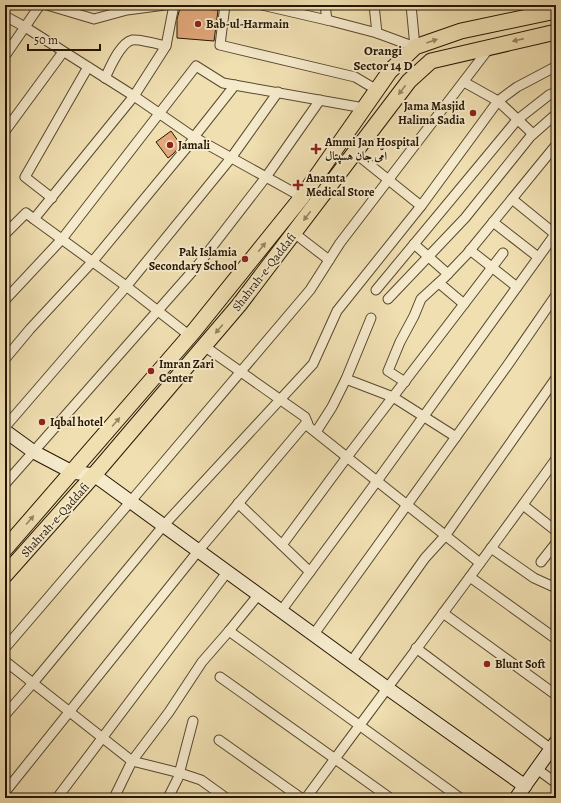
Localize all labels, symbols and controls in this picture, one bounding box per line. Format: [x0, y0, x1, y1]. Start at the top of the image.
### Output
place label: Bab-ul-Harmain [206, 16, 289, 32]
marker: Bab-ul-Harmain [193, 19, 203, 29]
scale bar [28, 26, 100, 52]
text: 50 m [34, 32, 58, 48]
one-way arrow [427, 38, 439, 44]
one-way arrow [512, 38, 524, 44]
district label: Orangi Sector 14 D [353, 42, 413, 74]
one-way arrow [398, 84, 407, 95]
place label: Jama Masjid Halima Sadia [398, 98, 466, 128]
marker: Jama Masjid Halima Sadia [468, 108, 478, 118]
place label: Ammi Jan Hospital امّی جان ہسپتال [324, 134, 420, 165]
place label: Jamali [178, 137, 211, 153]
marker: Jamali [165, 140, 175, 150]
marker: Ammi Jan Hospital امّی جان ہسپتال [310, 143, 322, 155]
place label: Anamta Medical Store [305, 170, 375, 200]
marker: Anamta Medical Store [293, 180, 303, 190]
one-way arrow [303, 210, 311, 221]
street label: Shahrah-e-Qaddafi [228, 230, 300, 314]
one-way arrow [257, 241, 266, 252]
place label: Pak Islamia Secondary School [149, 244, 238, 274]
marker: Pak Islamia Secondary School [240, 254, 250, 264]
one-way arrow [214, 324, 223, 334]
place label: Imran Zari Center [159, 356, 214, 386]
marker: Imran Zari Center [146, 366, 156, 376]
place label: Iqbal hotel [50, 414, 104, 430]
one-way arrow [111, 416, 120, 427]
marker: Iqbal hotel [37, 417, 47, 427]
street label: Shahrah-e-Qaddafi [17, 479, 93, 561]
one-way arrow [26, 514, 35, 525]
place label: Blunt Soft [495, 656, 546, 672]
marker: Blunt Soft [482, 659, 492, 669]

